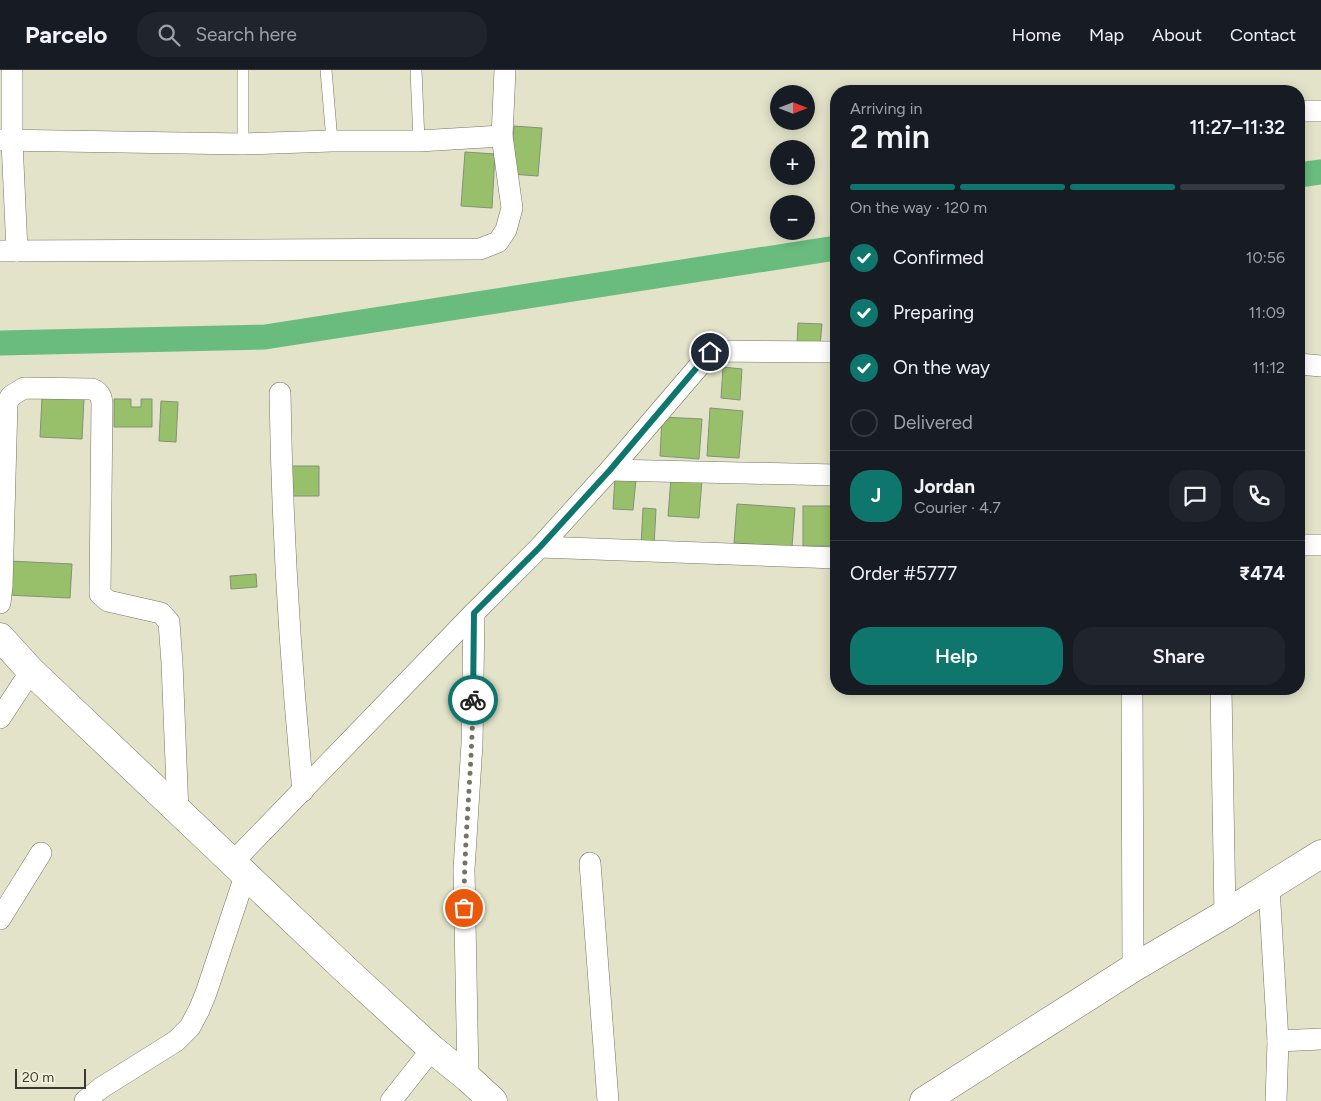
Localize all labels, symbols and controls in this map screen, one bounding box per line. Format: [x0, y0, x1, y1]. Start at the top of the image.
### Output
search box [137, 12, 487, 57]
text: Parcelo [25, 20, 107, 49]
icon: search [155, 21, 183, 49]
text: Search here [195, 23, 297, 46]
text: Home [1012, 24, 1061, 46]
text: Map [1089, 24, 1124, 46]
text: About [1152, 24, 1202, 46]
text: Contact [1230, 24, 1296, 46]
north arrow [770, 85, 815, 130]
map controls [770, 85, 815, 240]
text: Arriving in [850, 99, 922, 118]
text: 11:27–11:32 [1189, 116, 1285, 139]
text: 2 min [850, 118, 930, 156]
button: + [770, 140, 815, 185]
button: − [770, 195, 815, 240]
text: On the way · 120 m [850, 198, 987, 217]
icon: check [850, 244, 878, 272]
text: Confirmed [893, 246, 984, 269]
text: 10:56 [1246, 248, 1285, 267]
icon: check [850, 299, 878, 327]
text: Preparing [893, 301, 974, 324]
text: 11:09 [1248, 303, 1285, 322]
pin [689, 331, 731, 373]
icon: home [696, 338, 724, 366]
icon: check [850, 354, 878, 382]
text: On the way [893, 356, 990, 379]
text: 11:12 [1252, 358, 1285, 377]
text: Delivered [893, 411, 973, 434]
button: chat [1169, 470, 1221, 522]
button: phone [1233, 470, 1285, 522]
text: Jordan [914, 475, 975, 498]
text: J [871, 484, 881, 507]
text: Courier · 4.7 [914, 498, 1001, 517]
text: Order #5777 [850, 562, 957, 585]
text: ₹474 [1239, 562, 1285, 585]
button: Help [850, 627, 1063, 685]
button: Share [1073, 627, 1285, 685]
courier [448, 675, 498, 725]
icon: bike [459, 686, 487, 714]
pin [443, 887, 485, 929]
icon: bag [450, 894, 478, 922]
scale bar [15, 1066, 86, 1089]
text: 20 m [22, 1069, 54, 1086]

